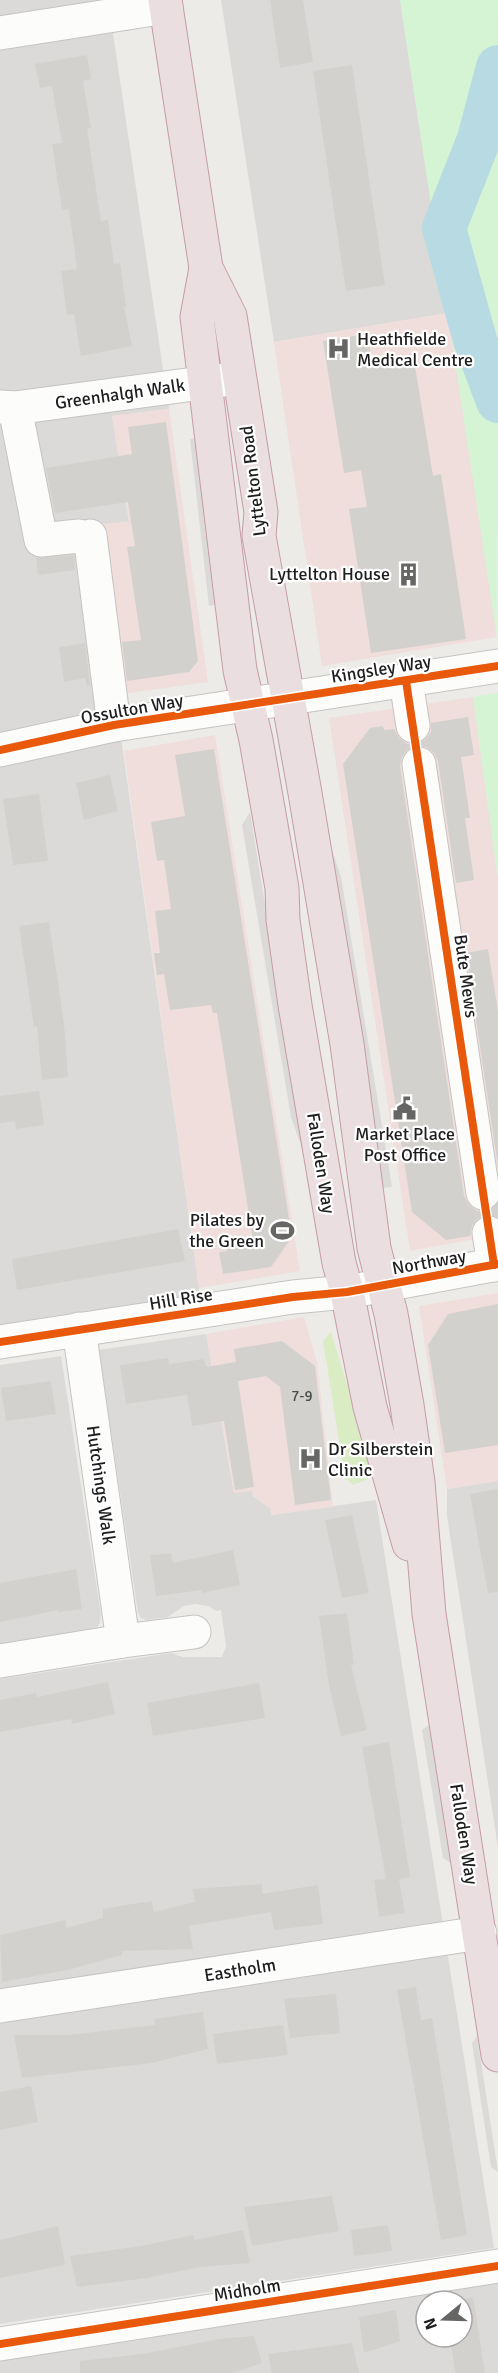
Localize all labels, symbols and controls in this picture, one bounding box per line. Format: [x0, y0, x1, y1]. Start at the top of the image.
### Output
place label: Heathfielde Medical Centre [357, 328, 473, 371]
hospital icon: Heathfielde Medical Centre [326, 336, 352, 362]
street label: Greenhalgh Walk [54, 374, 186, 414]
street label: Lyttelton Road [235, 424, 271, 538]
building icon: Lyttelton House [395, 561, 421, 587]
place label: Lyttelton House [269, 563, 390, 585]
street label: Kingsley Way [329, 650, 433, 688]
street label: Ossulton Way [79, 689, 186, 729]
street label: Bute Mews [449, 933, 483, 1019]
public building icon: Market Place Post Office [392, 1095, 418, 1121]
street label: Falloden Way [302, 1111, 340, 1216]
place label: Market Place Post Office [355, 1123, 455, 1166]
place label: Pilates by the Green [189, 1209, 265, 1252]
sports icon: Pilates by the Green [269, 1217, 295, 1243]
street label: Northway [390, 1245, 468, 1279]
street label: Hill Rise [148, 1283, 214, 1315]
house number: 7-9 [291, 1387, 313, 1405]
street label: Hutchings Walk [82, 1424, 120, 1546]
place label: Dr Silberstein Clinic [328, 1438, 433, 1481]
hospital icon: Dr Silberstein Clinic [297, 1446, 323, 1472]
street label: Falloden Way [445, 1782, 483, 1887]
street label: Eastholm [203, 1953, 277, 1987]
street label: Midholm [212, 2274, 282, 2306]
north arrow [414, 2289, 474, 2349]
text: N [419, 2315, 442, 2332]

